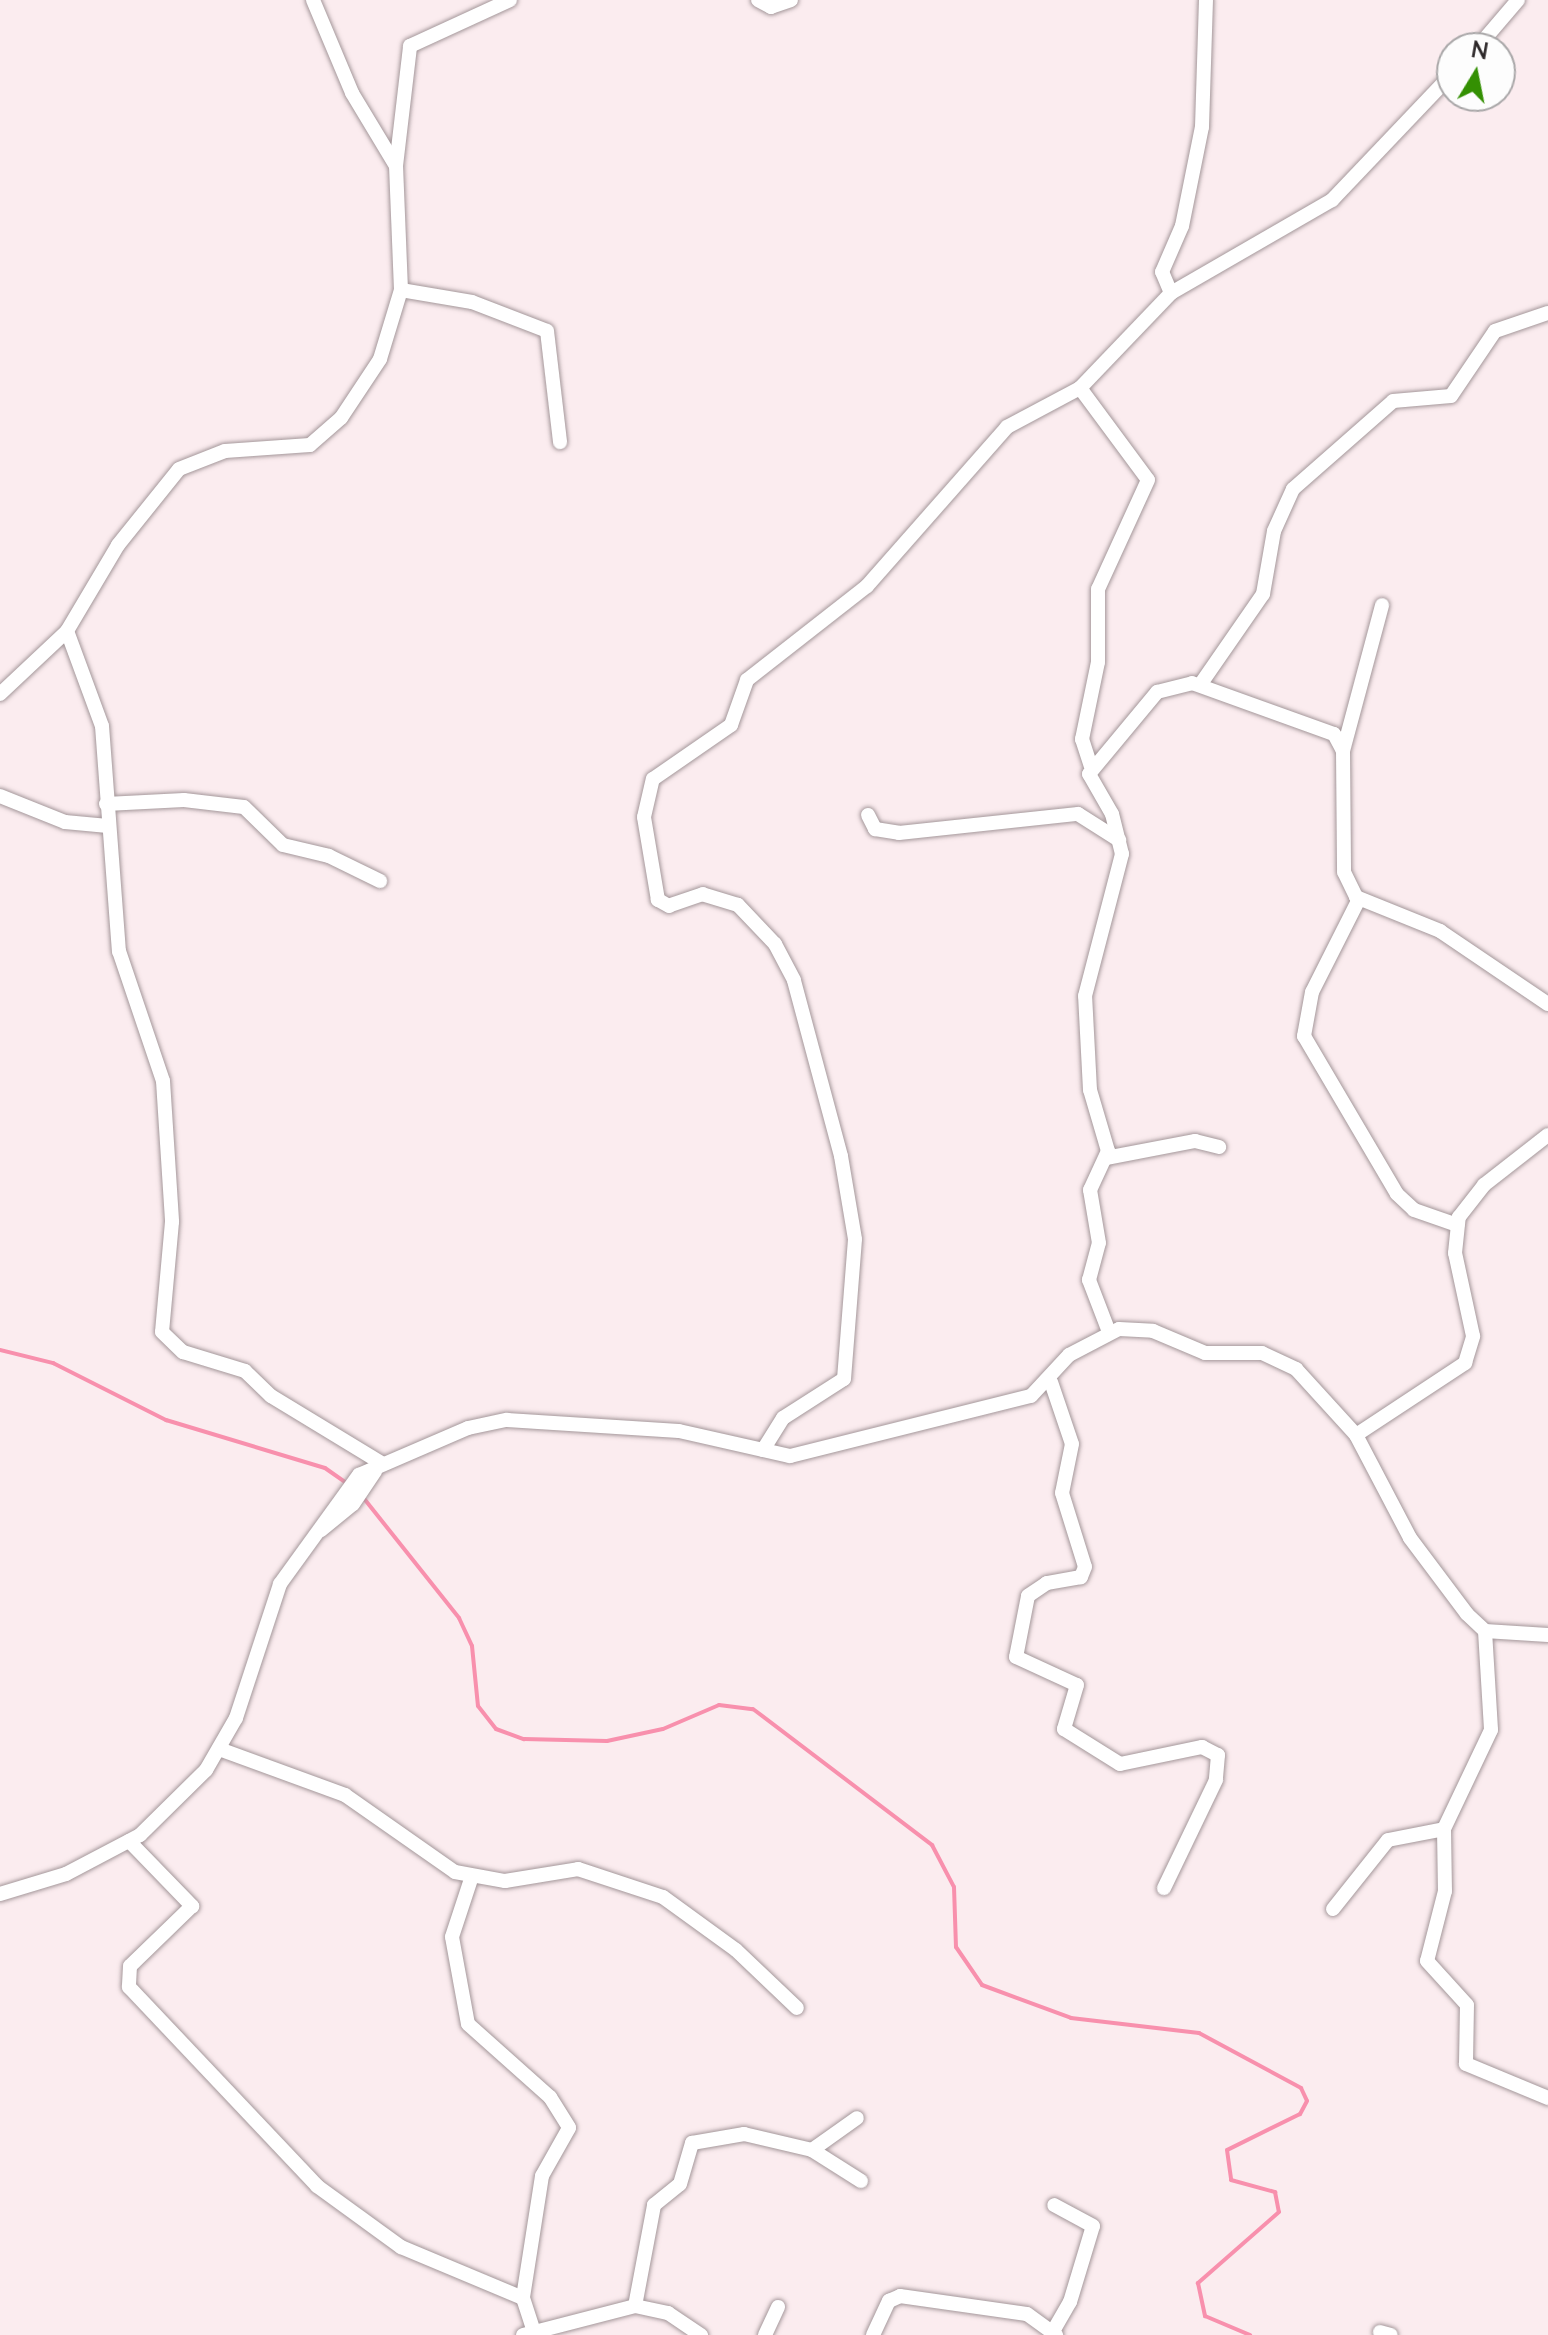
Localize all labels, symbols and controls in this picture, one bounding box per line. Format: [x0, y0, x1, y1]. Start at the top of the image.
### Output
north arrow [1436, 32, 1516, 112]
text: N [1469, 35, 1491, 65]

